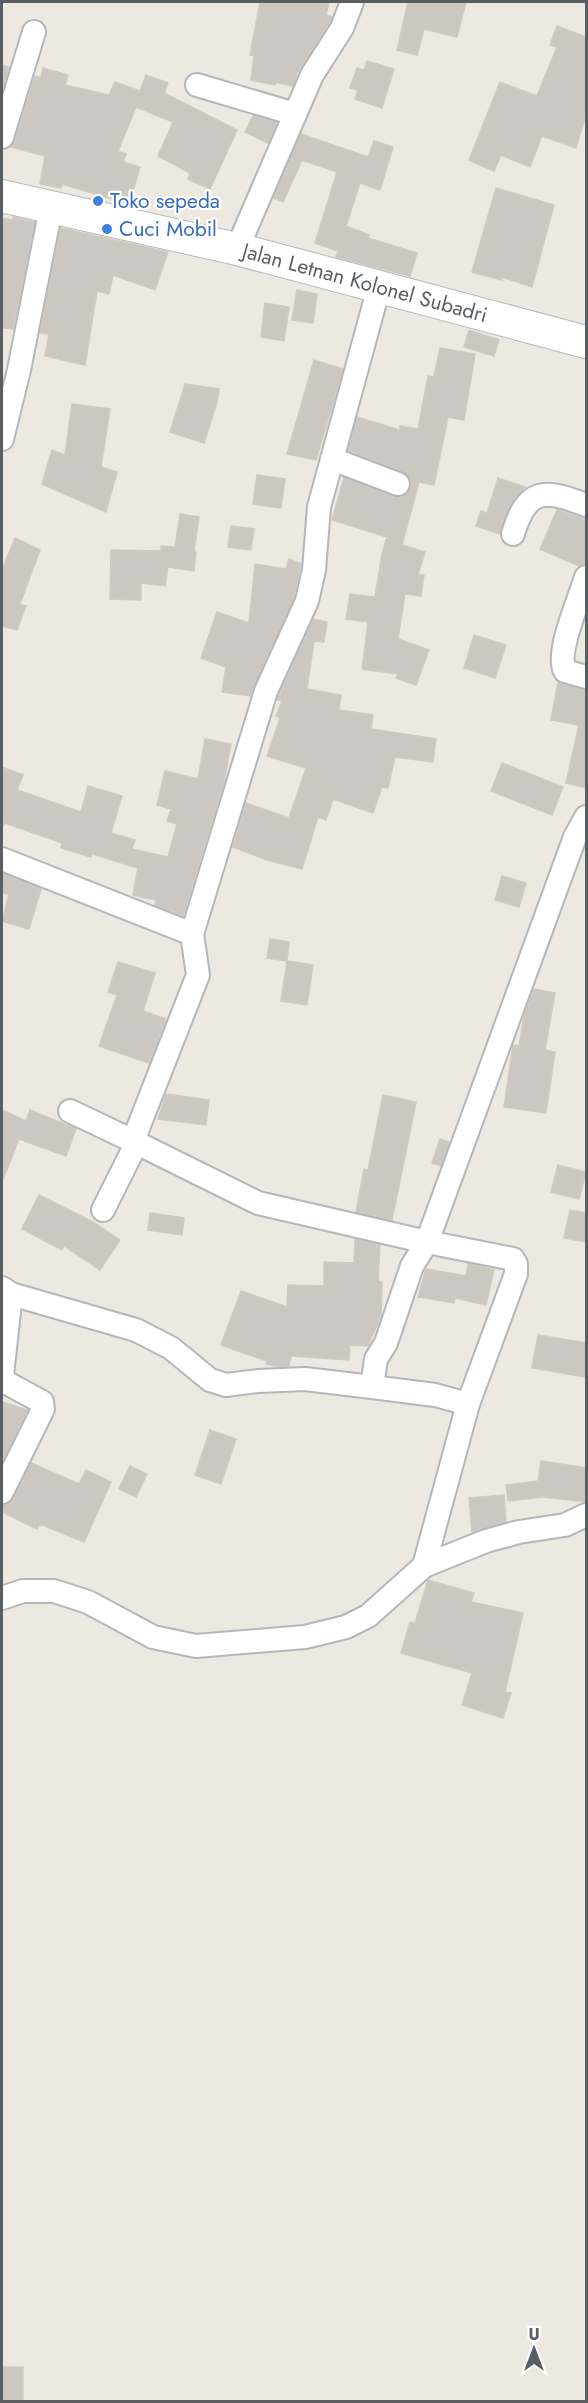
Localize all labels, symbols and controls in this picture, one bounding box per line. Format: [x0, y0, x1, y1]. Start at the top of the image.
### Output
place label: Toko sepeda [110, 186, 220, 216]
marker: Toko sepeda [91, 194, 105, 208]
place label: Cuci Mobil [119, 214, 217, 244]
marker: Cuci Mobil [100, 222, 114, 236]
street label: Jalan Letnan Kolonel Subadri [236, 235, 491, 330]
north arrow [504, 2319, 564, 2379]
text: U [528, 2323, 540, 2346]

